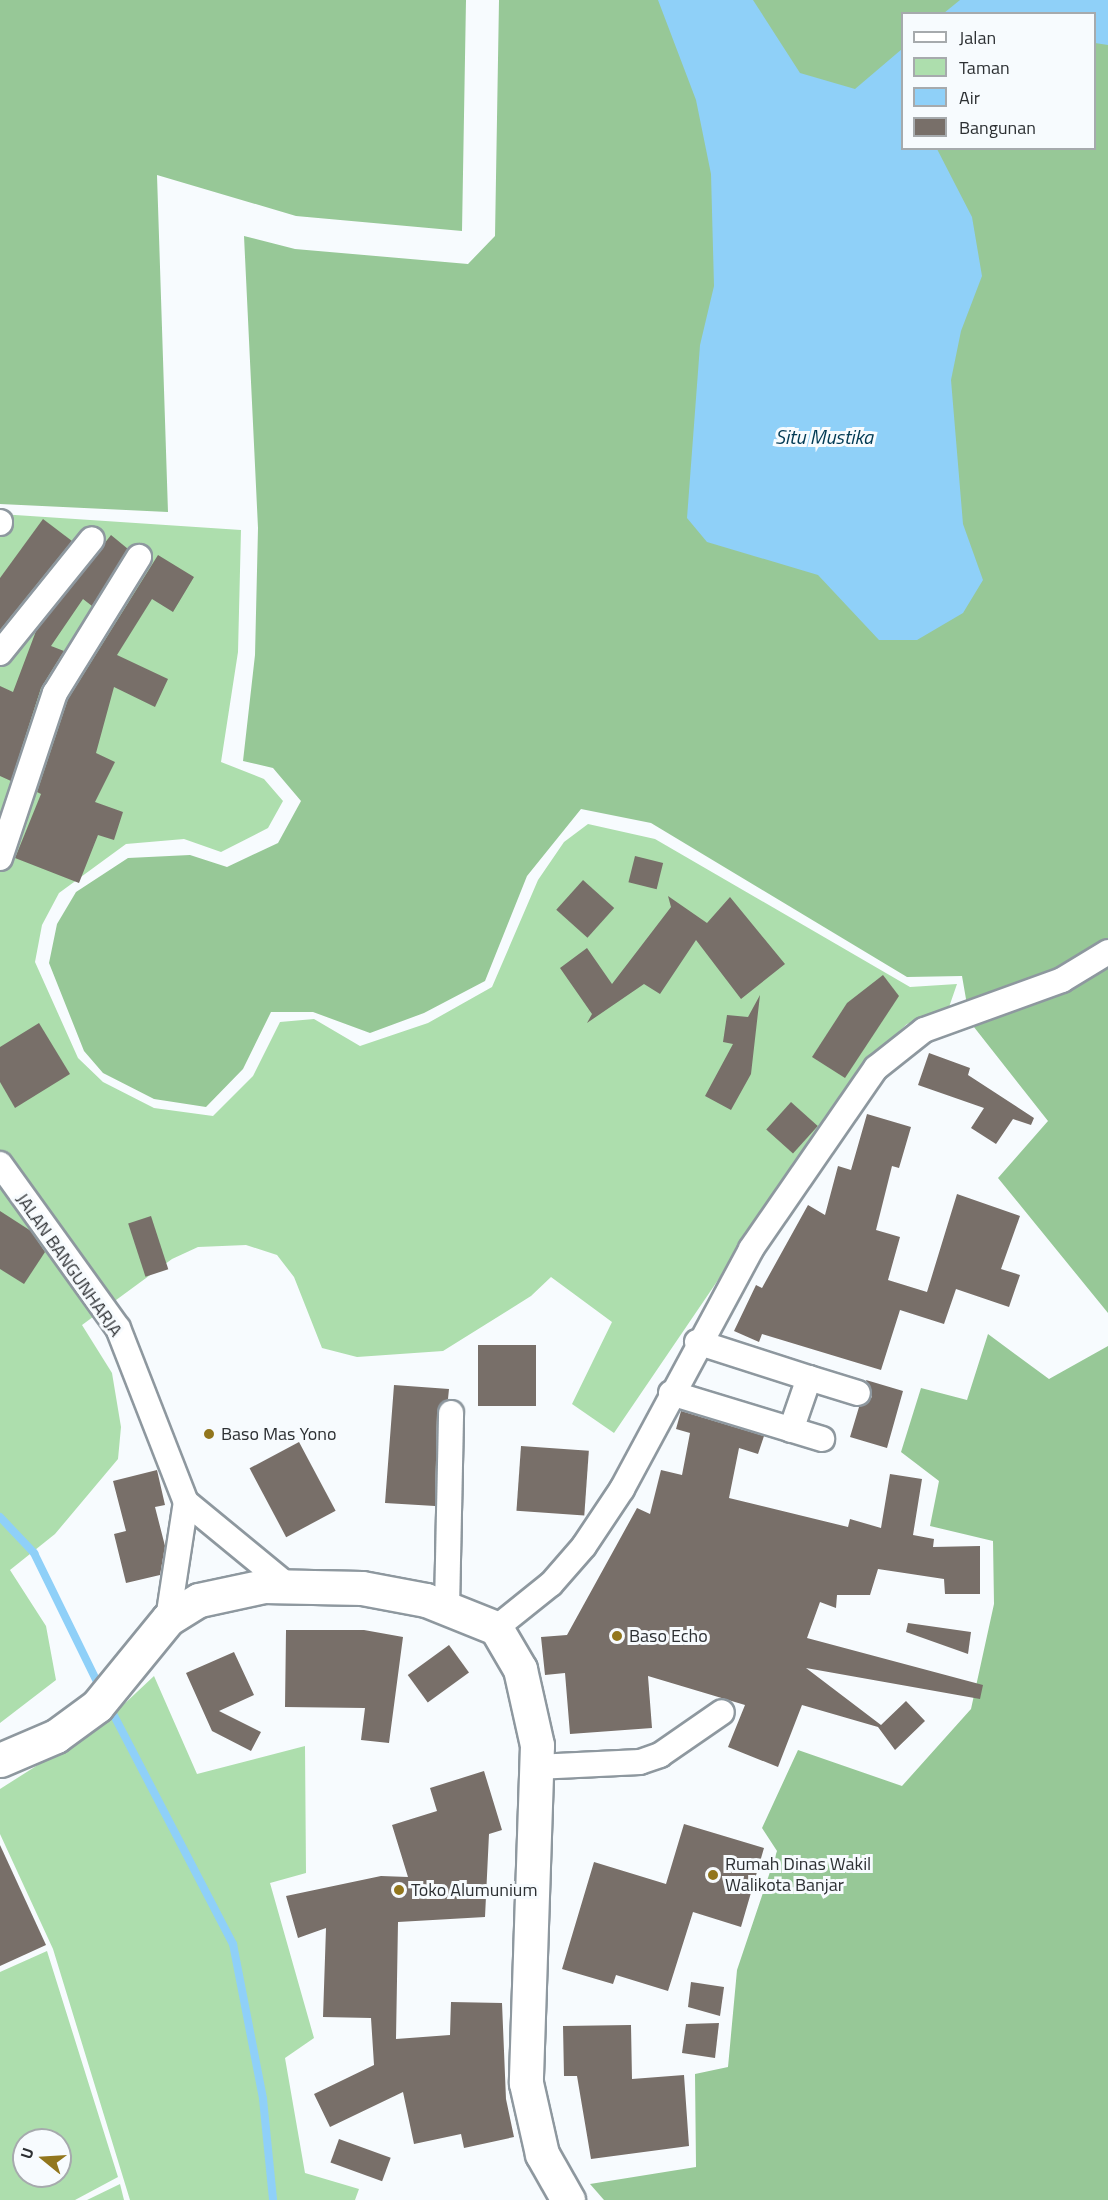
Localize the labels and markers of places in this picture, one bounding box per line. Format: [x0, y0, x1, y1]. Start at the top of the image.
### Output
place label: Baso Mas Yono [221, 1423, 337, 1445]
marker: Baso Mas Yono [202, 1427, 216, 1441]
place label: Baso Echo [629, 1625, 708, 1647]
marker: Baso Echo [610, 1629, 624, 1643]
place label: Rumah Dinas Wakil Walikota Banjar [725, 1854, 871, 1896]
marker: Rumah Dinas Wakil Walikota Banjar [706, 1868, 720, 1882]
place label: Toko Alumunium [411, 1879, 537, 1901]
marker: Toko Alumunium [392, 1883, 406, 1897]

